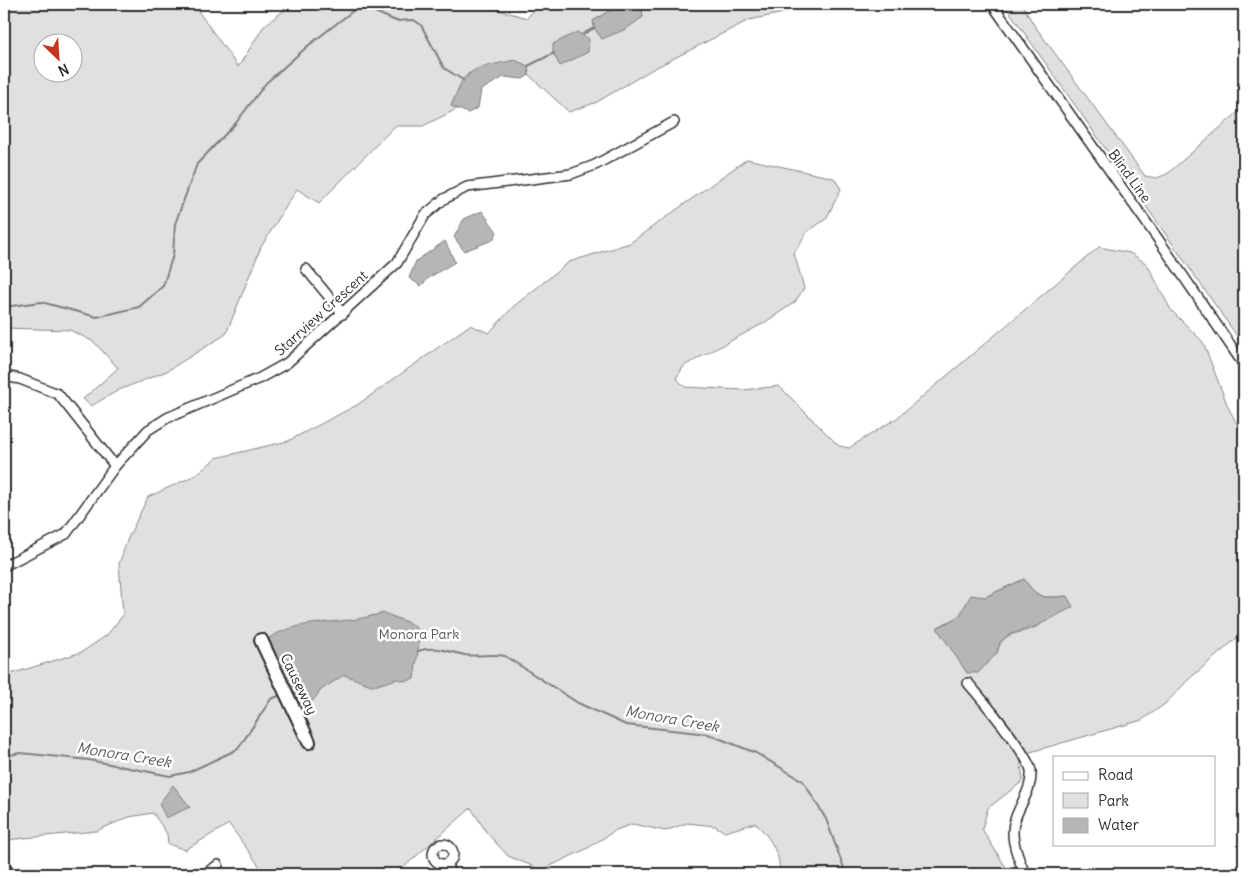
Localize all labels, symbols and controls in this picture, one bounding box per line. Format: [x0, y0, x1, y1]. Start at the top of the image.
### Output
north arrow [32, 32, 82, 82]
text: N [55, 60, 72, 80]
street label: Blind Line [1105, 146, 1155, 206]
street label: Starrview Crescent [271, 266, 371, 359]
park label: Monora Park [379, 625, 459, 643]
street label: Causeway [276, 650, 322, 718]
water label: Monora Creek [624, 701, 722, 736]
water label: Monora Creek [76, 738, 174, 772]
legend [1053, 756, 1216, 846]
text: Road [1098, 765, 1133, 784]
text: Park [1098, 791, 1129, 810]
text: Water [1098, 815, 1139, 834]

